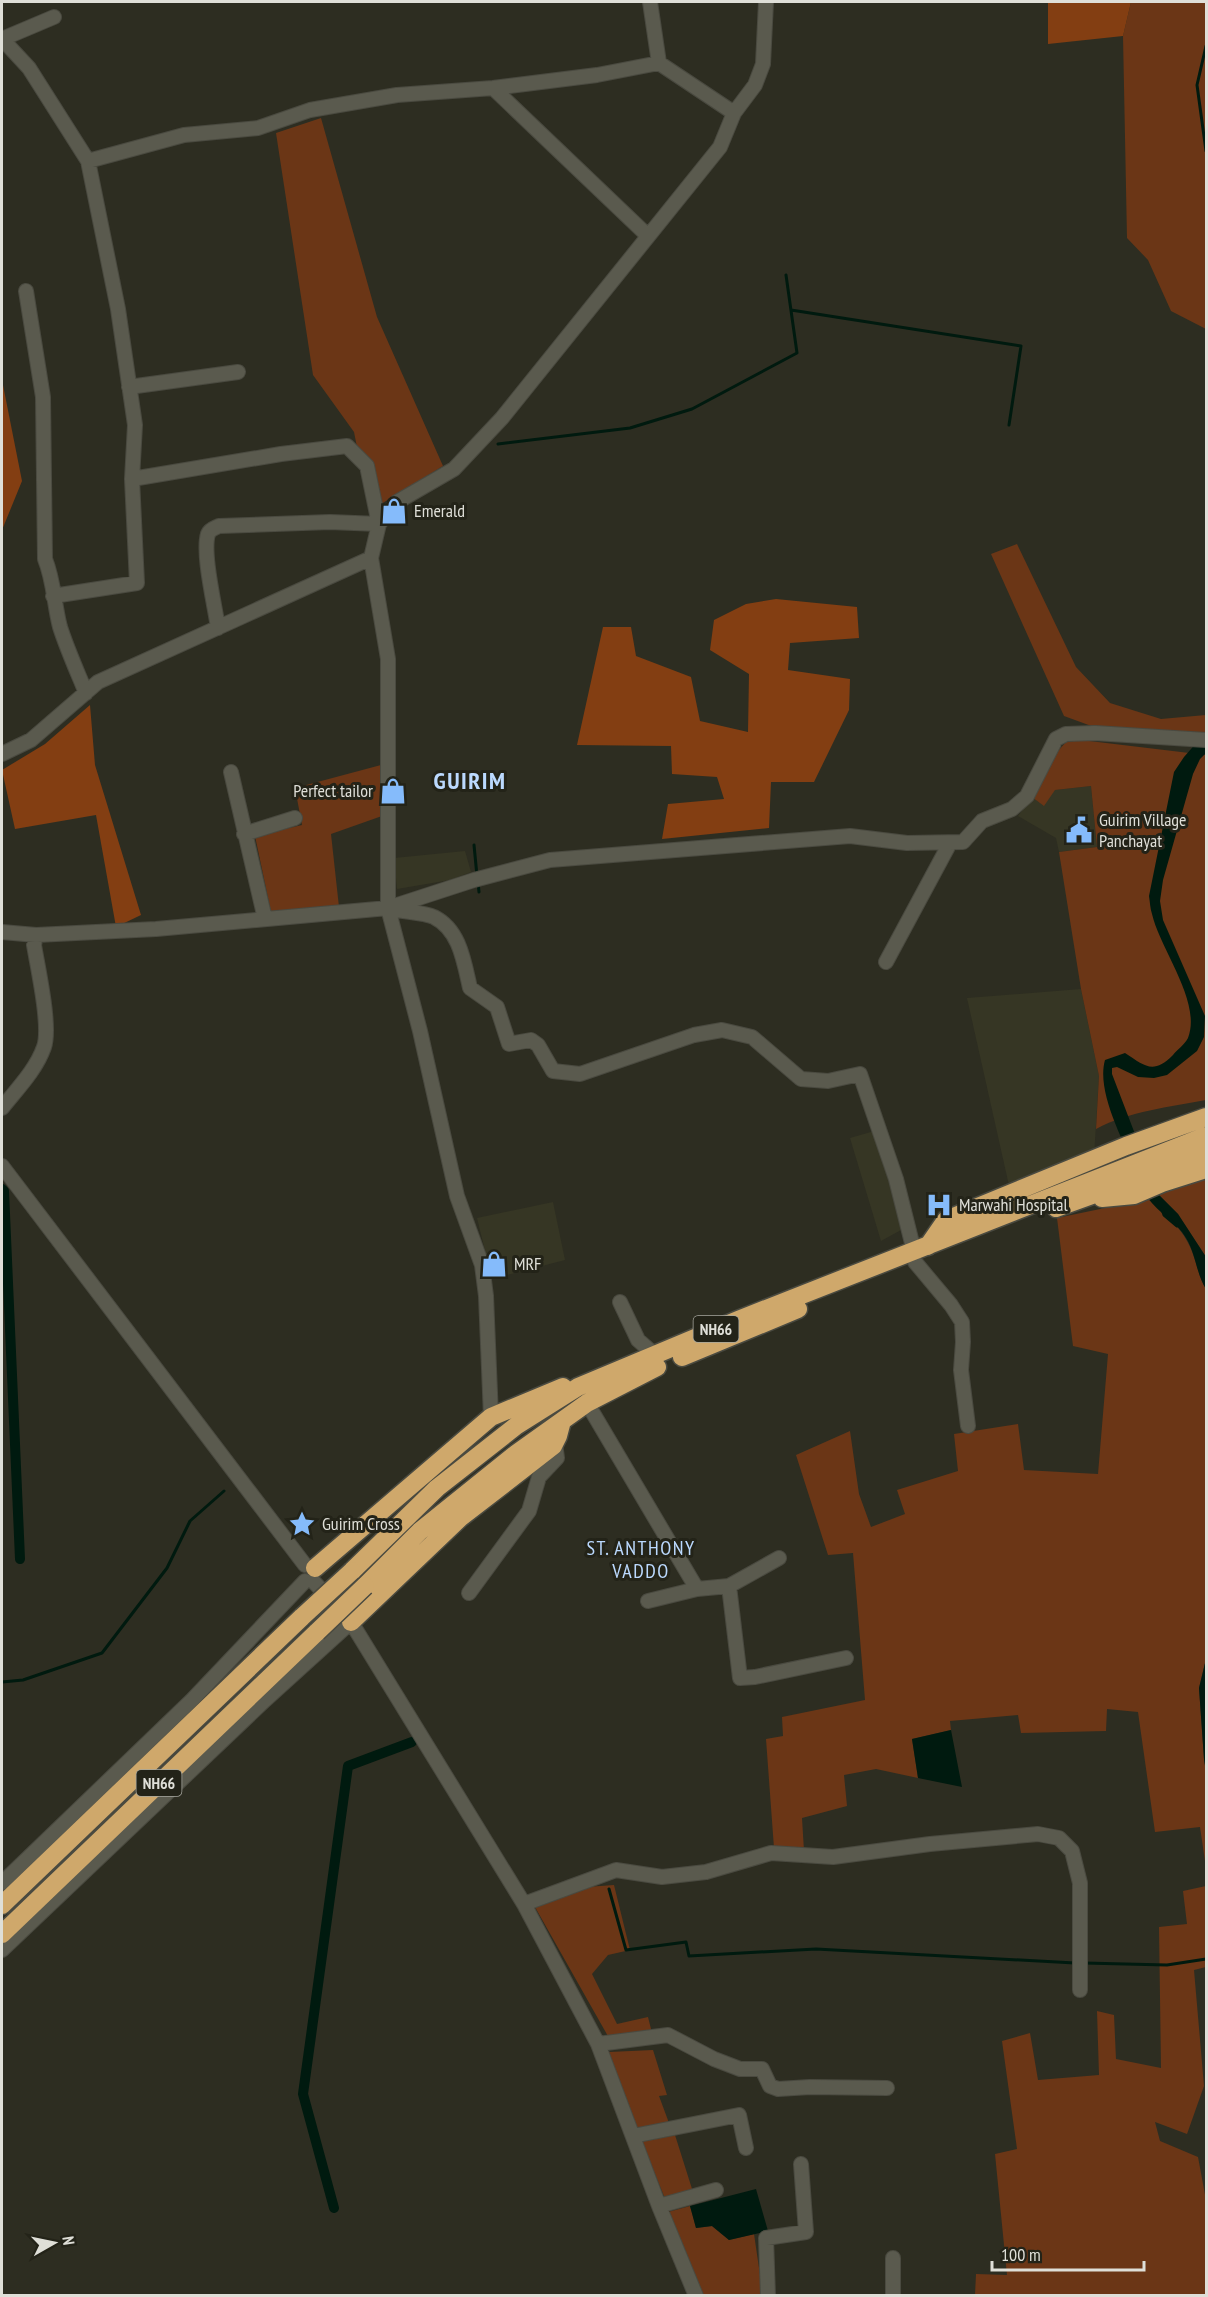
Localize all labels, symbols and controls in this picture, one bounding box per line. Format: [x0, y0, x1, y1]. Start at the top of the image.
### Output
shop icon: Emerald [379, 496, 409, 526]
place label: Emerald [414, 499, 465, 522]
district label: GUIRIM [434, 765, 506, 796]
shop icon: Perfect tailor [378, 776, 408, 806]
place label: Perfect tailor [293, 779, 373, 802]
place label: Guirim Village Panchayat [1099, 808, 1187, 852]
public building icon: Guirim Village Panchayat [1064, 815, 1094, 845]
hospital icon: Marwahi Hospital [924, 1190, 954, 1220]
place label: Marwahi Hospital [959, 1193, 1068, 1216]
shop icon: MRF [479, 1249, 509, 1279]
place label: MRF [514, 1252, 542, 1275]
road number: NH66 [694, 1316, 738, 1342]
place icon: Guirim Cross [287, 1509, 317, 1539]
place label: Guirim Cross [322, 1512, 400, 1535]
district label: ST. ANTHONY VADDO [587, 1535, 696, 1584]
road number: NH66 [136, 1770, 182, 1796]
north arrow [24, 2213, 84, 2273]
scale bar [992, 2234, 1144, 2272]
text: N [58, 2235, 79, 2246]
text: 100 m [1001, 2243, 1041, 2266]

